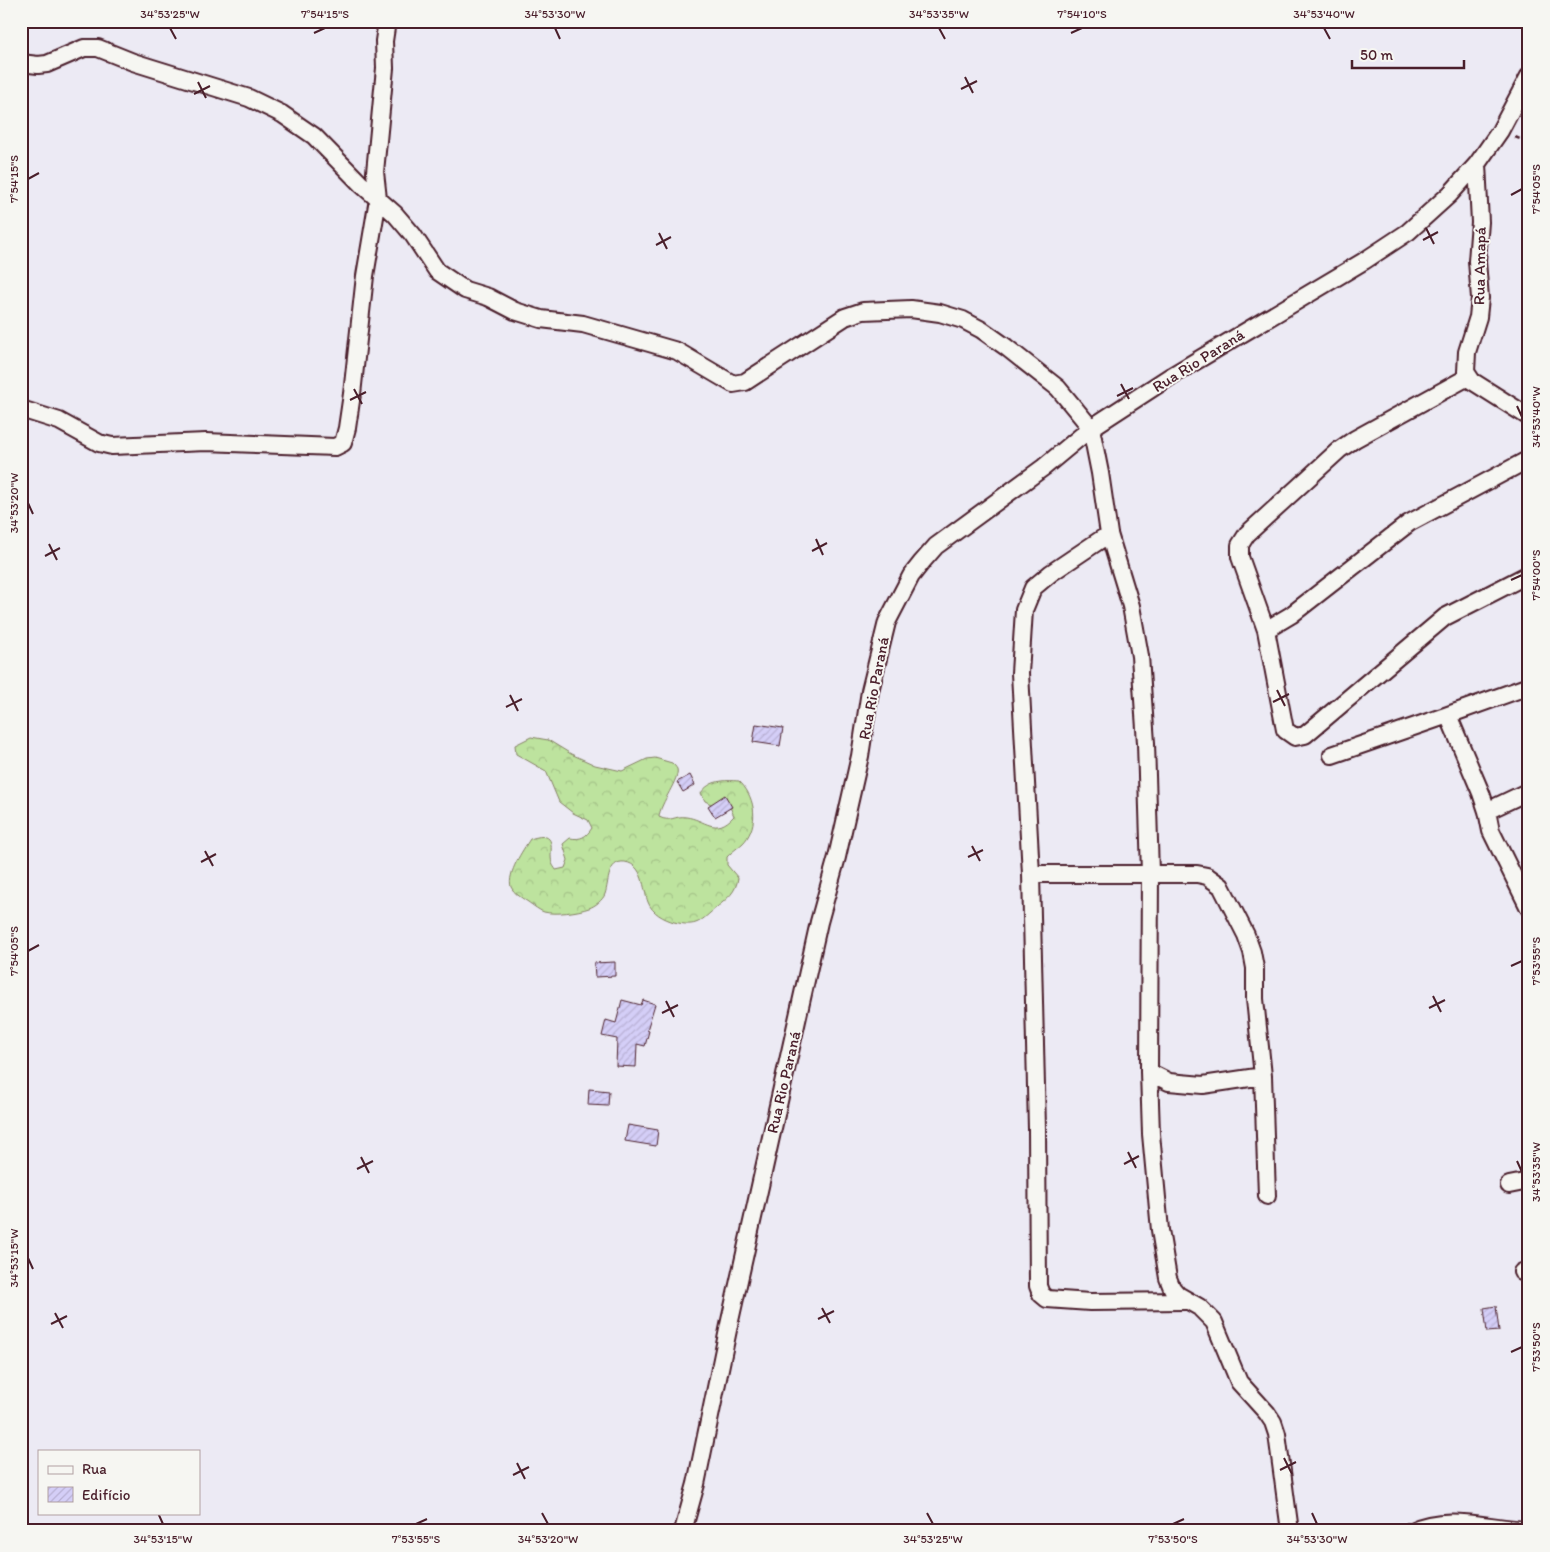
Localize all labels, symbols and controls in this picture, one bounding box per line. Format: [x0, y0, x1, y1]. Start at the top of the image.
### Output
text: 34°53'25"W [140, 7, 200, 21]
text: 7°54'15"S [301, 7, 349, 21]
text: 34°53'30"W [525, 7, 585, 21]
text: 34°53'35"W [909, 7, 969, 21]
text: 7°54'10"S [1057, 7, 1107, 21]
text: 34°53'40"W [1293, 7, 1355, 21]
scale bar [1352, 38, 1465, 70]
text: 50 m [1360, 46, 1393, 64]
text: 7°54'15"S [7, 155, 21, 203]
text: 7°54'05"S [1529, 164, 1543, 214]
street label: Rua Amapá [1469, 226, 1490, 305]
street label: Rua Rio Paraná [1149, 324, 1248, 396]
text: 34°53'40"W [1529, 386, 1543, 448]
text: 34°53'20"W [7, 473, 21, 533]
text: 7°54'00"S [1529, 549, 1543, 601]
street label: Rua Rio Paraná [854, 634, 893, 741]
text: 7°54'05"S [7, 926, 21, 976]
text: 7°53'55"S [1529, 937, 1543, 985]
street label: Rua Rio Paraná [762, 1028, 805, 1135]
text: 34°53'35"W [1529, 1142, 1543, 1202]
text: 34°53'15"W [7, 1229, 21, 1287]
text: 7°53'50"S [1529, 1322, 1543, 1372]
legend [38, 1450, 200, 1514]
text: Rua [82, 1460, 107, 1478]
text: Edifício [82, 1486, 130, 1504]
text: 34°53'15"W [134, 1532, 192, 1546]
text: 7°53'55"S [392, 1532, 440, 1546]
text: 34°53'20"W [518, 1532, 578, 1546]
text: 34°53'25"W [903, 1532, 963, 1546]
text: 7°53'50"S [1148, 1532, 1198, 1546]
text: 34°53'30"W [1287, 1532, 1347, 1546]

